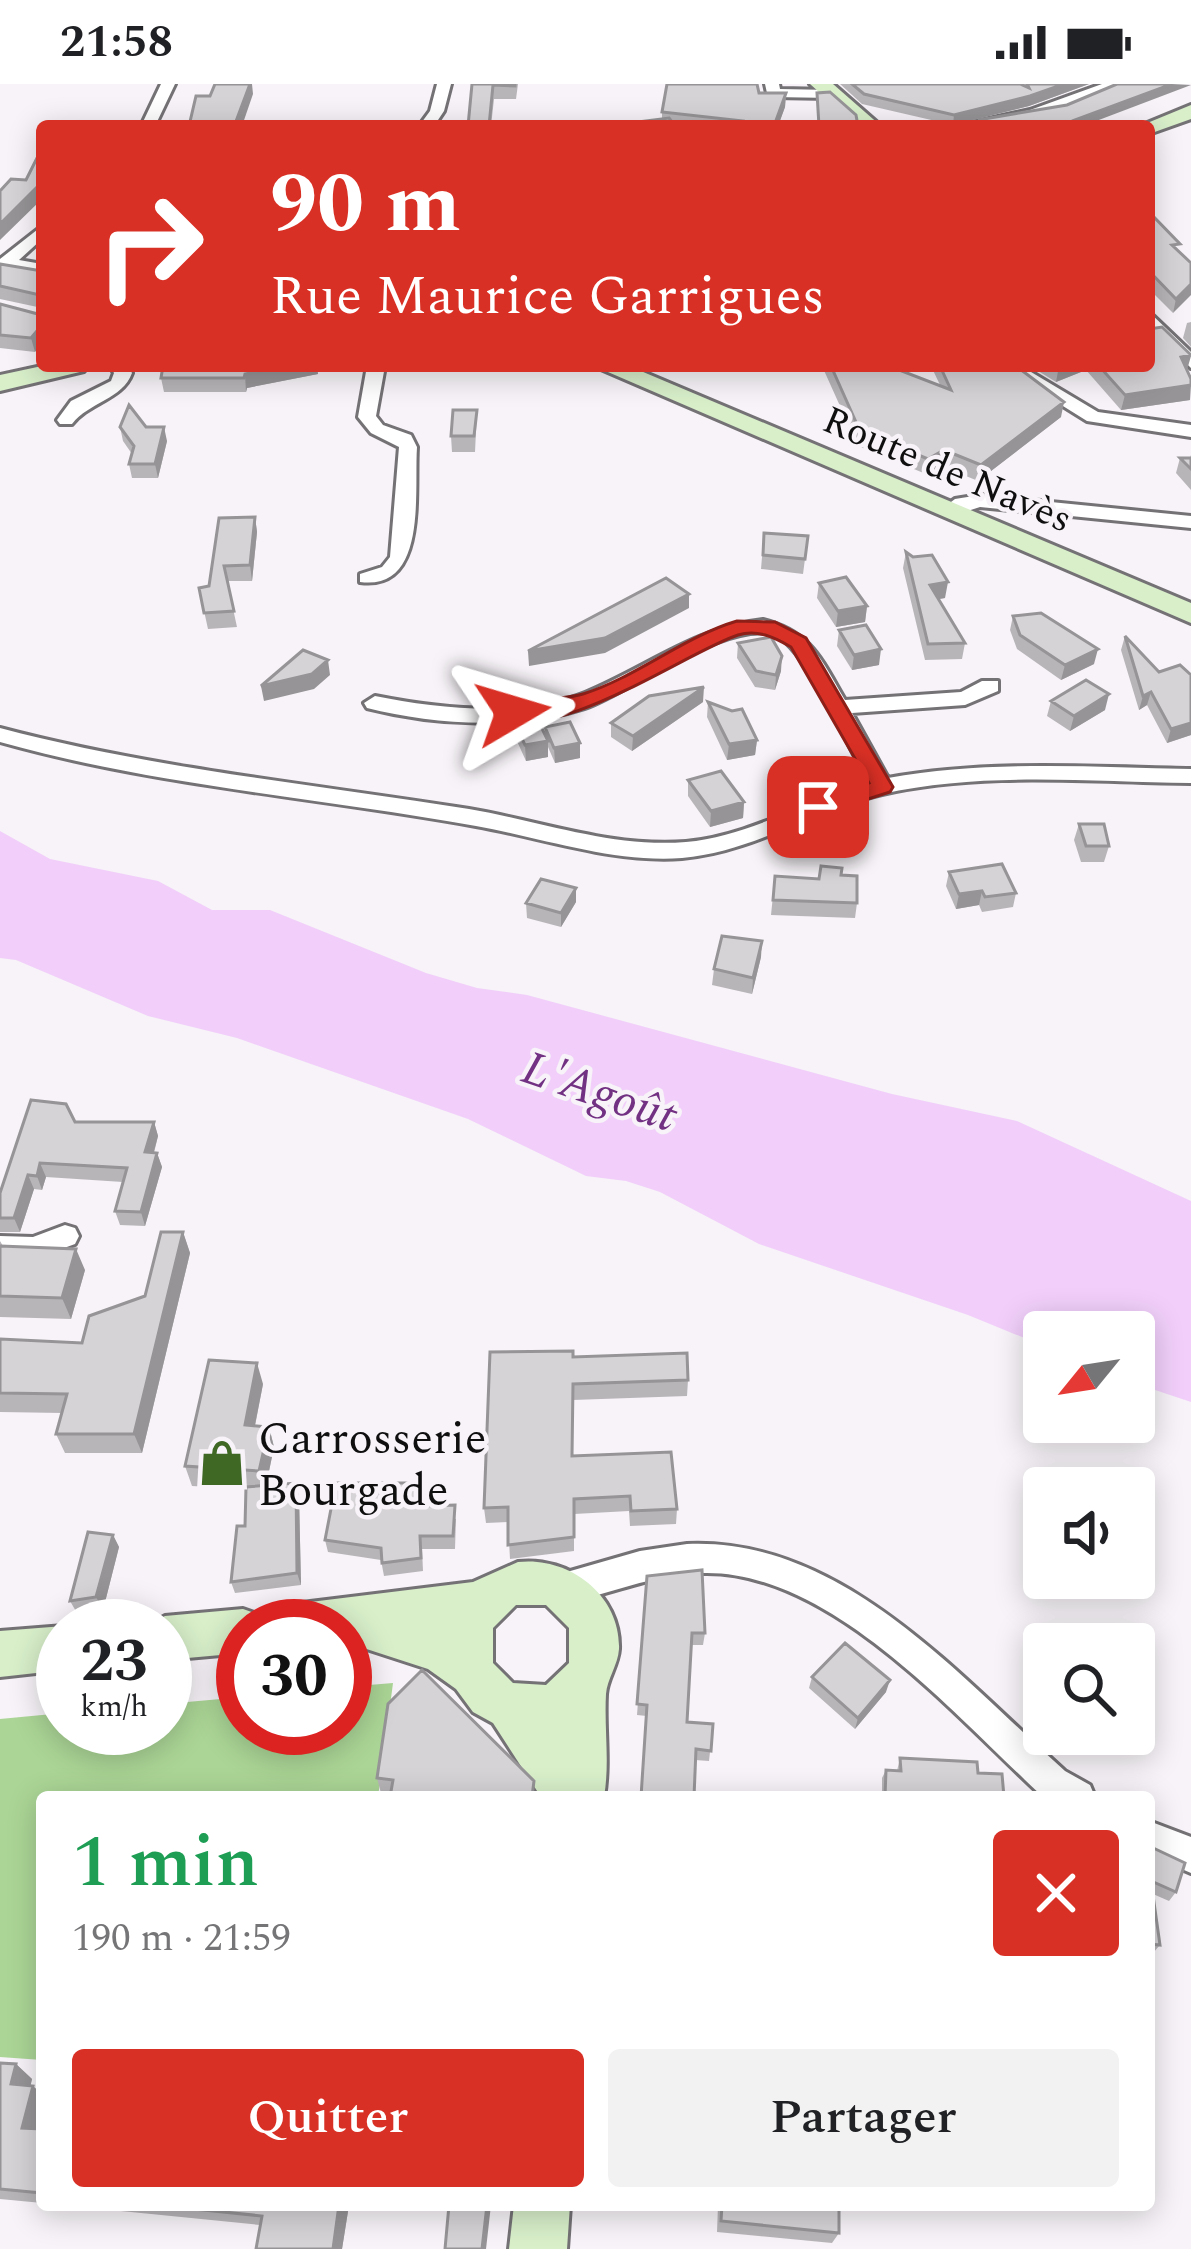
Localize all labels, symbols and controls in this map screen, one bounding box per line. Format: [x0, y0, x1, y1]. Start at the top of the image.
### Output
text: 21:58 [60, 8, 173, 77]
text: 90 m [270, 141, 461, 269]
icon: right [72, 168, 228, 324]
text: Rue Maurice Garrigues [270, 256, 825, 338]
street label: Route de Navès [813, 391, 1081, 549]
position arrow [450, 649, 576, 775]
pin [767, 756, 869, 858]
icon: arrive [785, 774, 851, 840]
water label: L'Agoût [512, 1032, 687, 1153]
north arrow [1023, 1311, 1155, 1443]
map controls [1023, 1311, 1155, 1755]
place label: Carrosserie Bourgade [258, 1405, 487, 1526]
shop icon: Carrosserie Bourgade [197, 1438, 247, 1488]
button: sound [1023, 1467, 1155, 1599]
speed limit sign: 30 [216, 1599, 372, 1755]
text: 23 [80, 1616, 148, 1708]
button: search [1023, 1623, 1155, 1755]
text: km/h [80, 1684, 148, 1730]
text: 1 min [72, 1809, 259, 1918]
button: close [993, 1830, 1119, 1956]
text: 190 m · 21:59 [72, 1909, 291, 1968]
button: Quitter [72, 2049, 584, 2187]
button: Partager [608, 2049, 1119, 2187]

